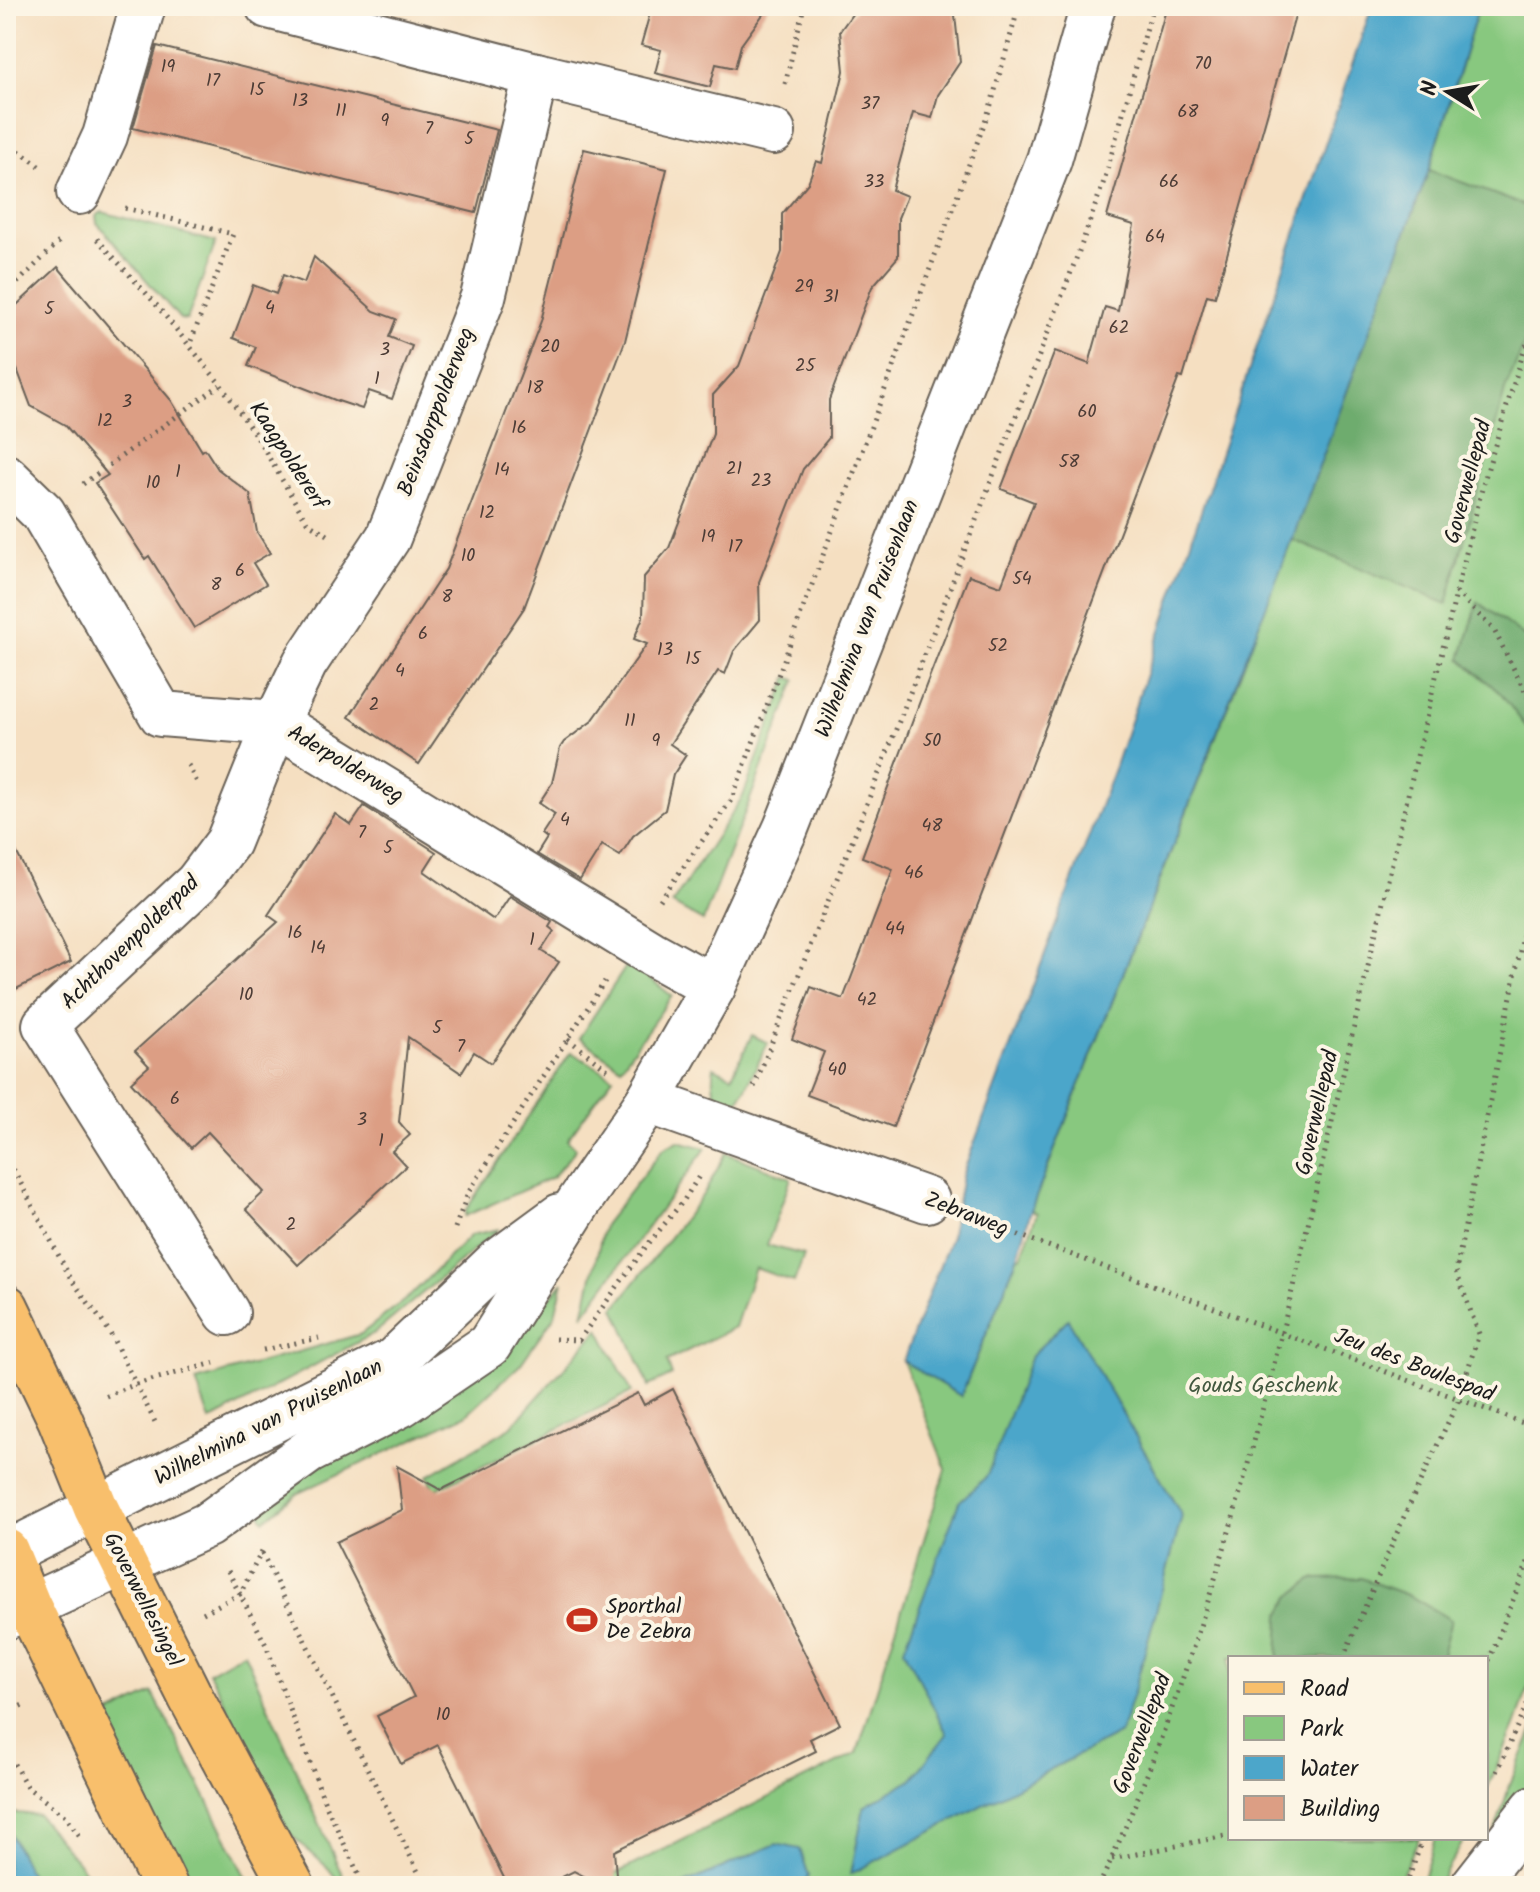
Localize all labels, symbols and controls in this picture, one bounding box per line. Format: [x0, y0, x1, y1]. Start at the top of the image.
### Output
house number: 70 [1194, 50, 1212, 79]
north arrow [1408, 52, 1488, 132]
house number: 19 [161, 53, 175, 82]
house number: 17 [206, 67, 221, 96]
house number: 15 [249, 76, 266, 105]
text: N [1412, 78, 1449, 99]
house number: 13 [292, 87, 308, 116]
house number: 37 [861, 90, 880, 119]
house number: 11 [335, 97, 347, 126]
house number: 68 [1178, 98, 1199, 127]
house number: 9 [381, 107, 390, 136]
house number: 7 [425, 115, 434, 144]
house number: 5 [464, 125, 475, 154]
house number: 33 [864, 168, 884, 197]
house number: 66 [1159, 168, 1179, 197]
house number: 64 [1145, 223, 1165, 252]
house number: 29 [794, 273, 814, 302]
house number: 31 [823, 283, 839, 312]
house number: 4 [265, 294, 275, 323]
house number: 5 [44, 295, 55, 324]
house number: 62 [1109, 314, 1129, 343]
street label: Beinsdorppolderweg [389, 323, 485, 501]
house number: 20 [540, 333, 560, 362]
house number: 3 [380, 336, 390, 365]
house number: 25 [795, 352, 816, 381]
house number: 1 [374, 365, 380, 394]
house number: 18 [527, 374, 543, 403]
house number: 3 [122, 388, 132, 417]
street label: Kaagpoldererf [239, 395, 337, 520]
house number: 60 [1077, 398, 1097, 427]
house number: 12 [97, 407, 113, 436]
house number: 16 [511, 414, 527, 443]
street label: Goverwellepad [1436, 415, 1503, 548]
house number: 58 [1059, 448, 1079, 477]
house number: 21 [726, 455, 742, 484]
house number: 14 [494, 456, 510, 485]
house number: 1 [175, 458, 181, 487]
house number: 23 [751, 467, 771, 496]
house number: 10 [146, 469, 160, 498]
street label: Wilhelmina van Pruisenlaan [806, 495, 930, 743]
house number: 12 [479, 499, 495, 528]
house number: 19 [701, 523, 715, 552]
house number: 17 [728, 533, 743, 562]
house number: 10 [461, 542, 475, 571]
house number: 6 [235, 557, 245, 586]
house number: 54 [1012, 565, 1032, 594]
house number: 8 [211, 571, 222, 600]
house number: 8 [442, 583, 453, 612]
house number: 6 [418, 620, 428, 649]
house number: 52 [988, 632, 1008, 661]
house number: 13 [657, 636, 673, 665]
house number: 15 [685, 645, 702, 674]
house number: 4 [395, 657, 405, 686]
house number: 2 [369, 691, 379, 720]
house number: 11 [624, 707, 636, 736]
street label: Aderpolderweg [280, 716, 410, 814]
house number: 9 [652, 727, 661, 756]
house number: 50 [923, 727, 941, 756]
house number: 4 [560, 806, 570, 835]
house number: 48 [922, 812, 943, 841]
house number: 7 [358, 819, 367, 848]
house number: 5 [383, 834, 394, 863]
house number: 46 [904, 859, 924, 888]
street label: Achthovenpolderpad [53, 866, 209, 1019]
house number: 44 [885, 915, 905, 944]
house number: 16 [287, 919, 303, 948]
house number: 1 [529, 926, 535, 955]
house number: 14 [310, 934, 326, 963]
house number: 10 [239, 981, 253, 1010]
house number: 42 [857, 986, 877, 1015]
house number: 5 [432, 1014, 443, 1043]
house number: 7 [457, 1033, 466, 1062]
street label: Goverwellepad [1287, 1046, 1350, 1179]
house number: 40 [828, 1056, 846, 1085]
house number: 6 [170, 1085, 180, 1114]
house number: 3 [357, 1106, 367, 1135]
house number: 1 [378, 1127, 384, 1156]
street label: Zebraweg [919, 1183, 1013, 1247]
house number: 2 [286, 1211, 296, 1240]
street label: Jeu des Boulespad [1329, 1319, 1500, 1413]
street label: Wilhelmina van Pruisenlaan [149, 1350, 389, 1496]
park label: Gouds Geschenk [1188, 1369, 1338, 1404]
street label: Goverwellesingel [93, 1526, 191, 1674]
place label: Sporthal De Zebra [606, 1590, 692, 1650]
sports icon: Sporthal De Zebra [565, 1603, 599, 1637]
legend [1228, 1656, 1488, 1840]
street label: Goverwellepad [1104, 1667, 1182, 1800]
text: Road [1300, 1670, 1349, 1709]
house number: 10 [436, 1701, 450, 1730]
text: Park [1300, 1710, 1344, 1749]
text: Water [1300, 1750, 1360, 1789]
text: Building [1300, 1790, 1380, 1829]

